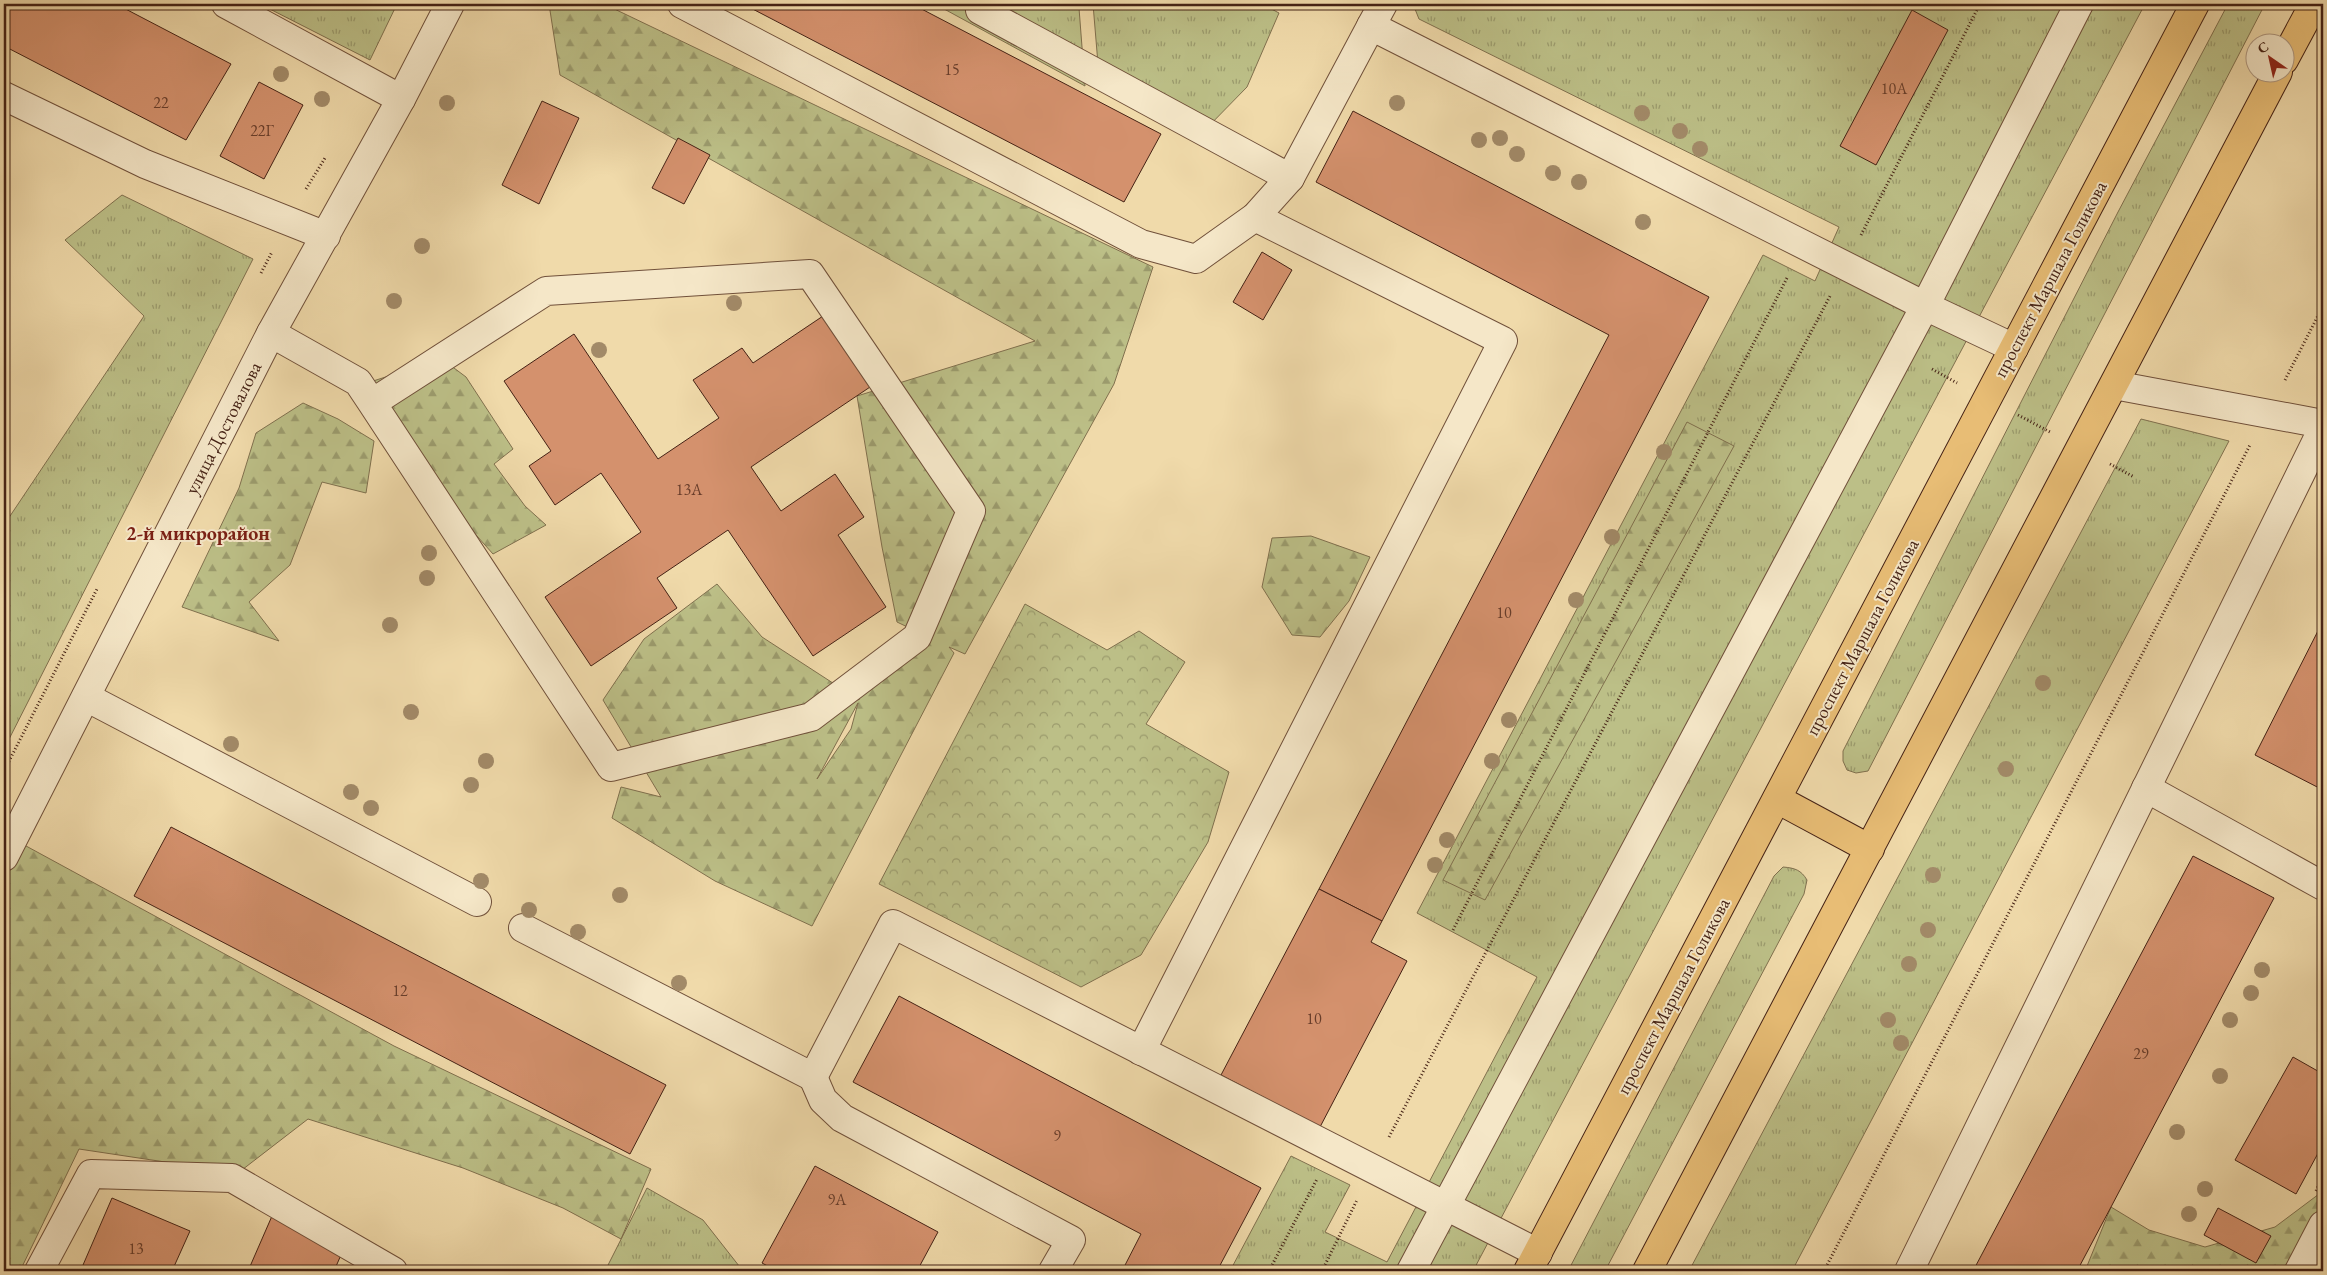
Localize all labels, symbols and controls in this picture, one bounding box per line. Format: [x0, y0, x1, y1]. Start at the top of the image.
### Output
north arrow [2244, 32, 2294, 82]
text: С [2254, 37, 2272, 57]
house number: 15 [944, 59, 960, 80]
house number: 10А [1881, 78, 1908, 99]
house number: 22 [153, 92, 169, 113]
house number: 22Г [250, 120, 275, 141]
street label: проспект Маршала Голикова [1987, 176, 2113, 382]
street label: улица Достовалова [179, 357, 267, 499]
house number: 13А [676, 479, 703, 500]
district label: 2-й микрорайон [126, 520, 270, 546]
street label: проспект Маршала Голикова [1799, 534, 1925, 740]
house number: 10 [1496, 602, 1512, 623]
street label: проспект Маршала Голикова [1610, 893, 1736, 1099]
house number: 12 [392, 980, 408, 1001]
house number: 10 [1306, 1008, 1322, 1029]
house number: 29 [2133, 1043, 2149, 1064]
house number: 9 [1053, 1125, 1061, 1146]
house number: 9А [828, 1189, 847, 1210]
house number: 13 [128, 1238, 144, 1259]

